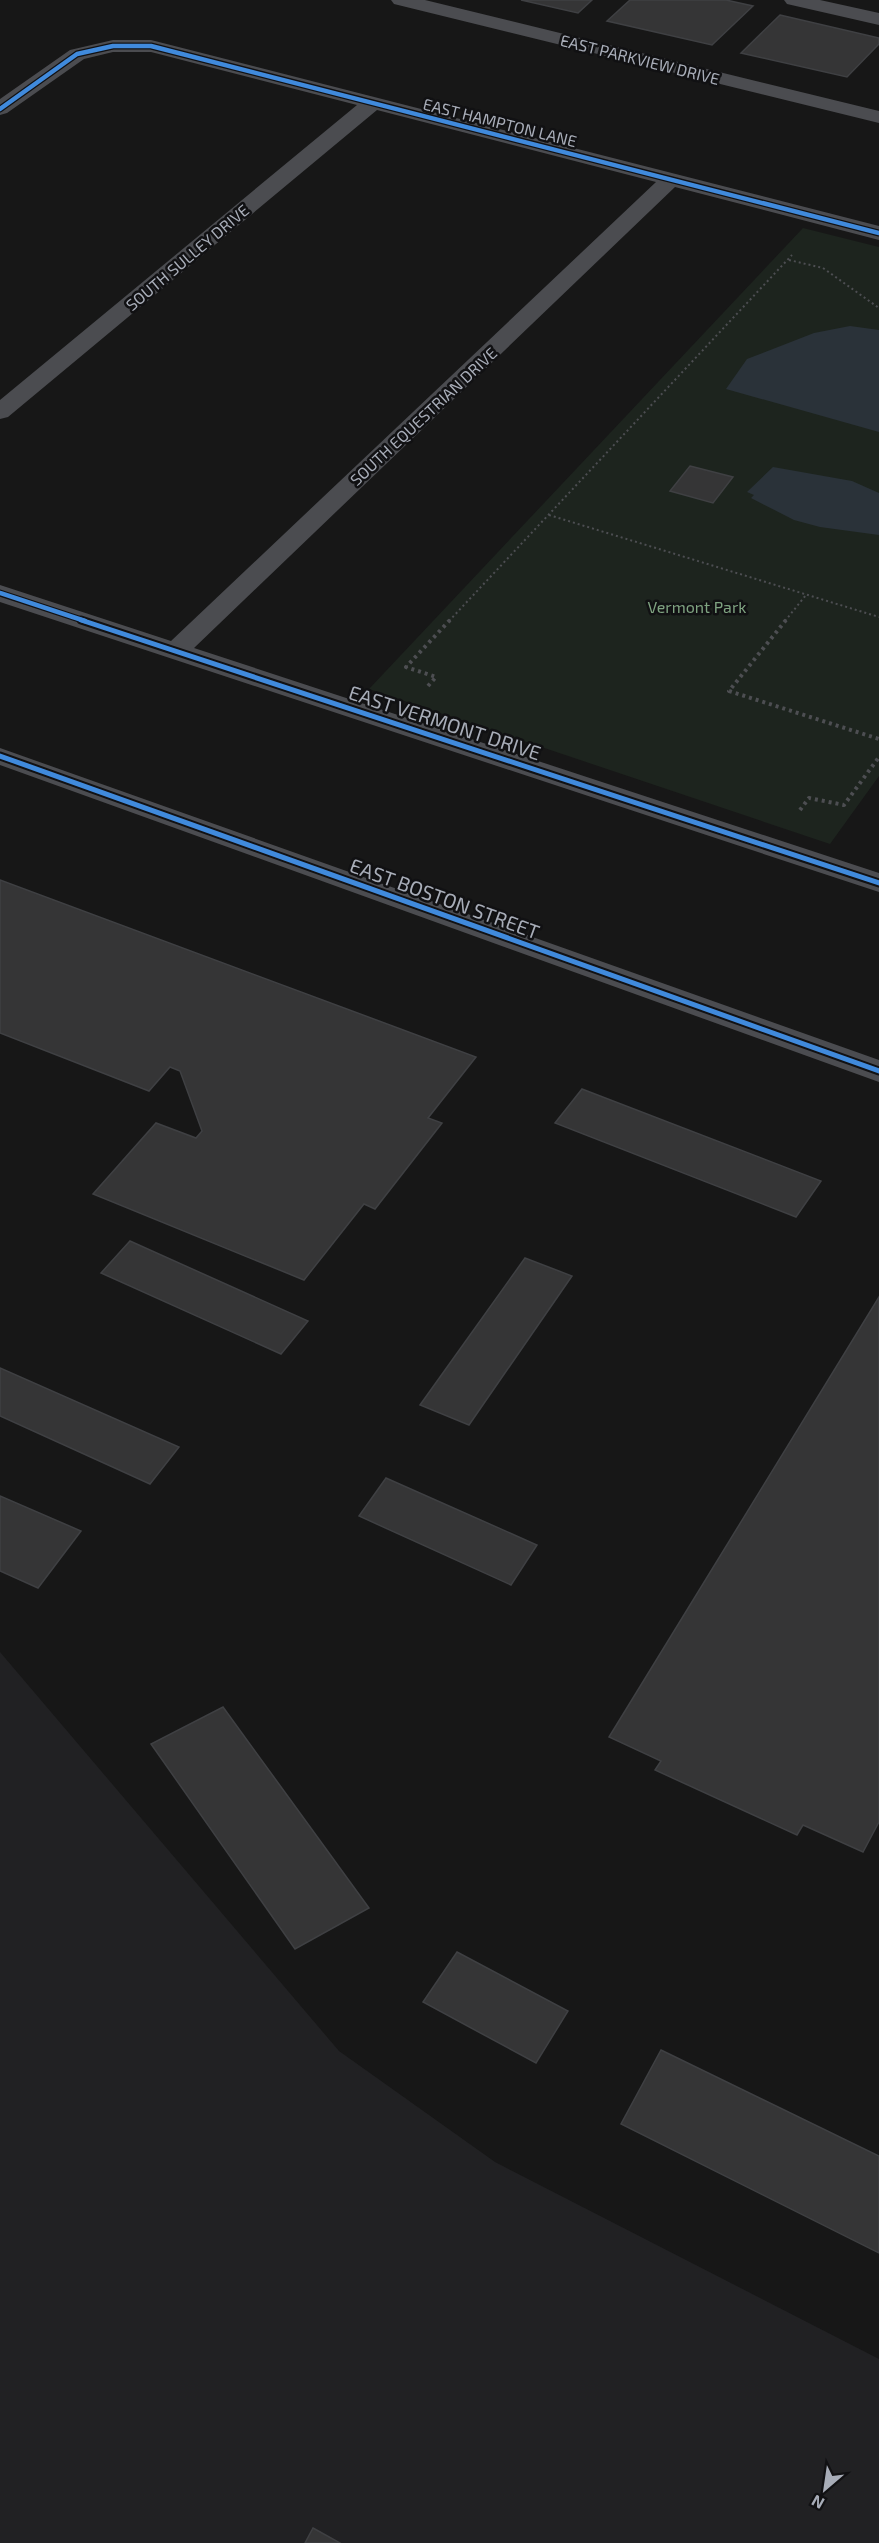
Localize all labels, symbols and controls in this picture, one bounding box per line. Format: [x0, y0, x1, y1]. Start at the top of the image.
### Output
street label: EAST PARKVIEW DRIVE [558, 30, 722, 88]
street label: EAST HAMPTON LANE [421, 94, 579, 150]
street label: SOUTH SULLEY DRIVE [122, 200, 252, 314]
street label: SOUTH EQUESTRIAN DRIVE [346, 343, 501, 490]
park label: Vermont Park [648, 597, 746, 616]
street label: EAST VERMONT DRIVE [346, 680, 544, 764]
street label: EAST BOSTON STREET [347, 853, 543, 944]
north arrow [795, 2459, 855, 2519]
text: N [808, 2491, 827, 2514]

